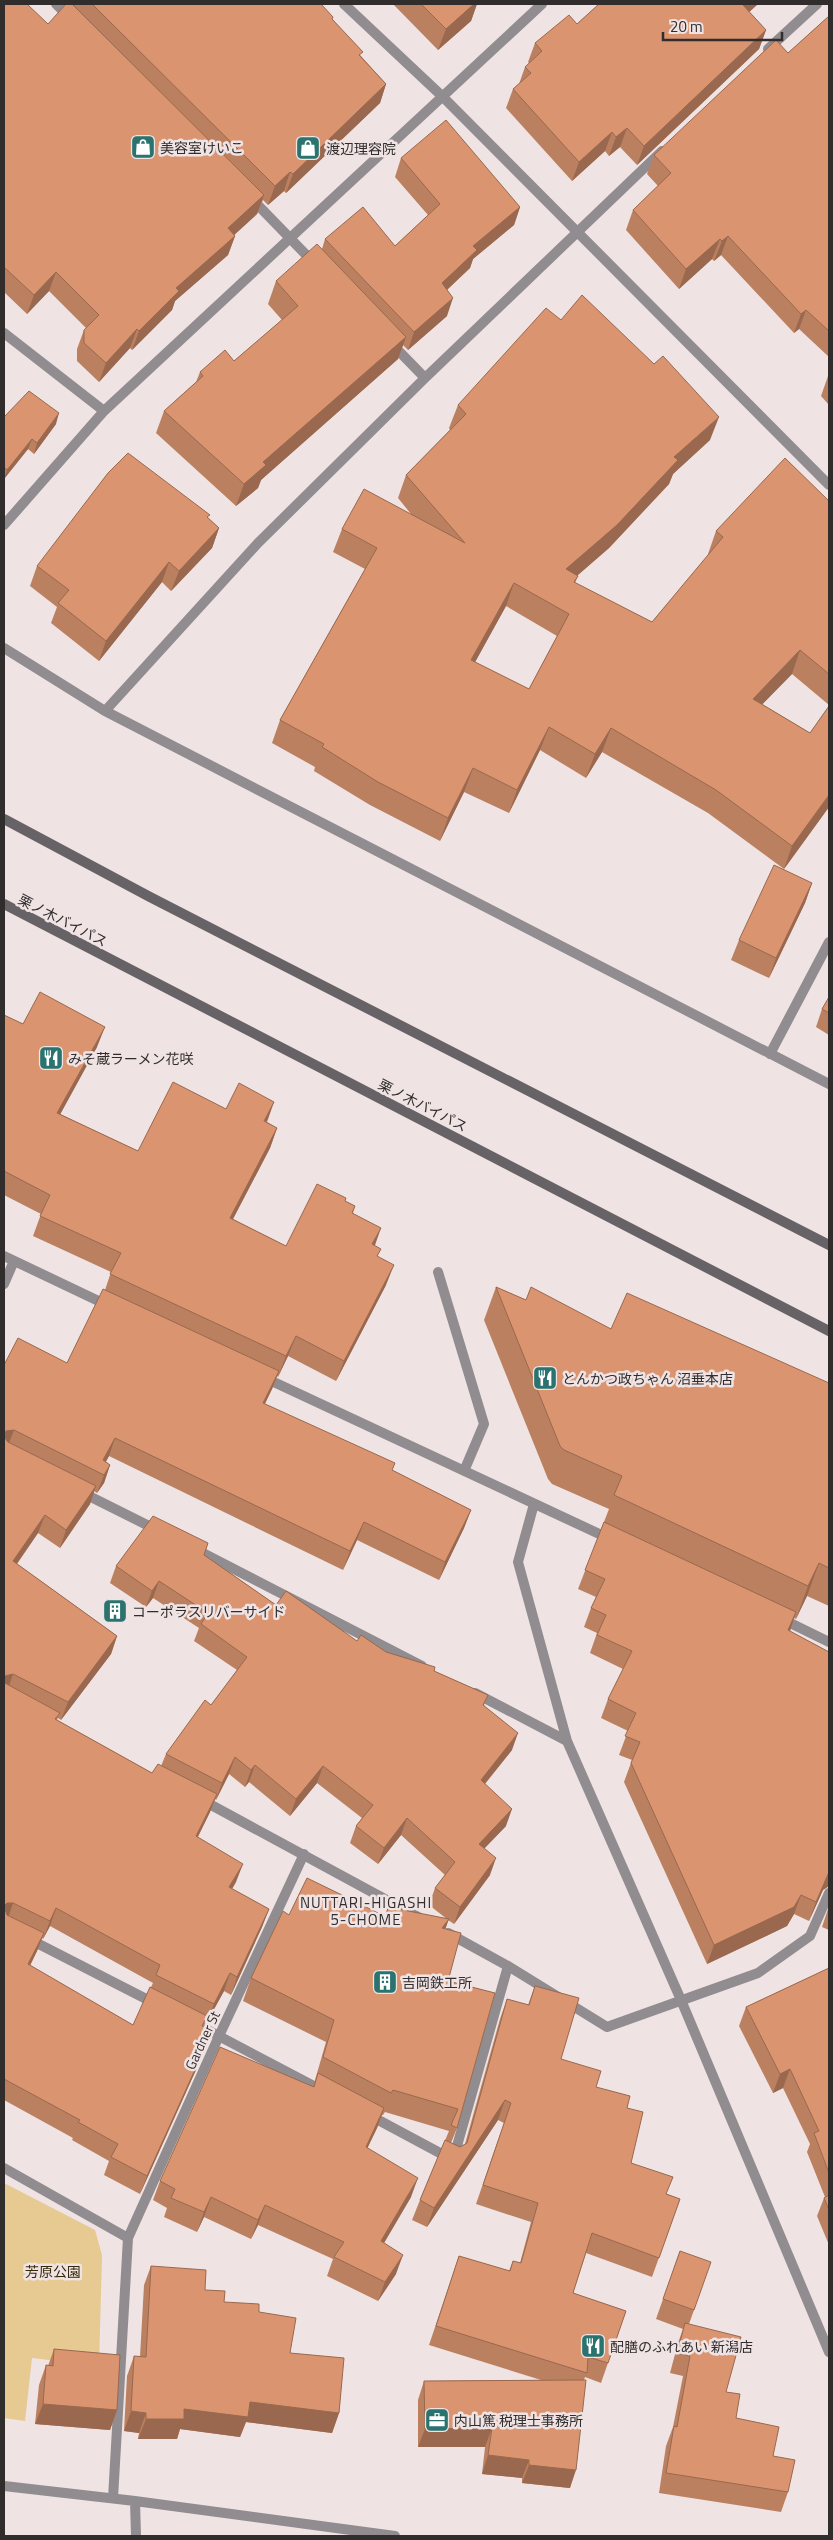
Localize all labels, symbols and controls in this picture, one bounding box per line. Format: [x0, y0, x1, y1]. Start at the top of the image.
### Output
scale bar [663, 10, 782, 42]
text: 20 m [670, 15, 703, 38]
shop icon: 美容室けいこ [130, 134, 156, 160]
shop icon: 渡辺理容院 [295, 135, 321, 161]
place label: 美容室けいこ [160, 137, 244, 158]
place label: 渡辺理容院 [326, 138, 396, 159]
street label: 栗ノ木バイパス [15, 888, 111, 952]
restaurant icon: みそ蔵ラーメン花咲 [38, 1045, 64, 1071]
place label: みそ蔵ラーメン花咲 [68, 1048, 193, 1069]
street label: 栗ノ木バイパス [375, 1073, 471, 1137]
restaurant icon: とんかつ政ちゃん 沼垂本店 [532, 1365, 558, 1391]
place label: とんかつ政ちゃん 沼垂本店 [562, 1368, 733, 1389]
building icon: コーポラスリバーサイド [102, 1598, 128, 1624]
place label: コーポラスリバーサイド [132, 1601, 285, 1622]
district label: NUTTARI-HIGASHI 5-CHOME [300, 1891, 432, 1931]
building icon: 吉岡鉄工所 [372, 1969, 398, 1995]
place label: 吉岡鉄工所 [402, 1972, 472, 1993]
street label: Gardner St [179, 2007, 225, 2073]
park label: 芳原公園 [25, 2261, 81, 2282]
restaurant icon: 配膳のふれあい 新潟店 [580, 2333, 606, 2359]
place label: 配膳のふれあい 新潟店 [610, 2336, 753, 2357]
office icon: 内山篤 税理士事務所 [424, 2407, 450, 2433]
place label: 内山篤 税理士事務所 [454, 2410, 583, 2431]

